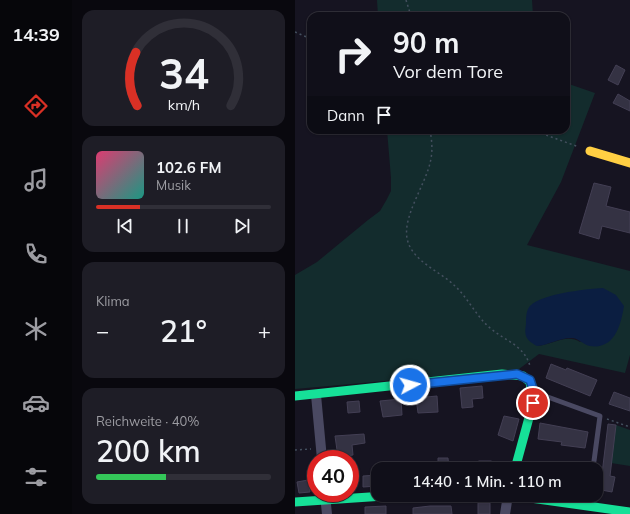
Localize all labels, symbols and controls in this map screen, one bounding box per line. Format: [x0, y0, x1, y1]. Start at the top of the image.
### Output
text: 14:39 [12, 23, 60, 46]
text: 90 m [393, 25, 459, 60]
icon: right [327, 28, 379, 80]
text: 34 [159, 47, 208, 99]
text: Vor dem Tore [393, 60, 503, 83]
icon: directions [22, 92, 50, 120]
text: km/h [167, 96, 200, 114]
icon: arrive [373, 104, 395, 126]
text: Dann [327, 106, 365, 125]
text: 102.6 FM [156, 158, 221, 177]
icon: music [22, 166, 50, 194]
text: Musik [156, 177, 191, 193]
icon: previous [114, 215, 136, 237]
icon: pause [172, 215, 194, 237]
icon: next [231, 215, 253, 237]
icon: phone [22, 240, 50, 268]
text: Klima [96, 293, 130, 309]
text: 21° [160, 312, 207, 350]
icon: climate [22, 315, 50, 343]
text: − [96, 317, 109, 345]
text: + [258, 317, 271, 345]
position arrow [389, 364, 431, 406]
pin [516, 386, 550, 420]
icon: car [22, 389, 50, 417]
icon: arrive [522, 392, 544, 414]
text: Reichweite · 40% [96, 413, 200, 429]
text: 200 km [96, 432, 201, 470]
speed limit sign: 40 [307, 450, 359, 502]
icon: filters [22, 463, 50, 491]
text: 14:40 · 1 Min. · 110 m [412, 472, 562, 491]

